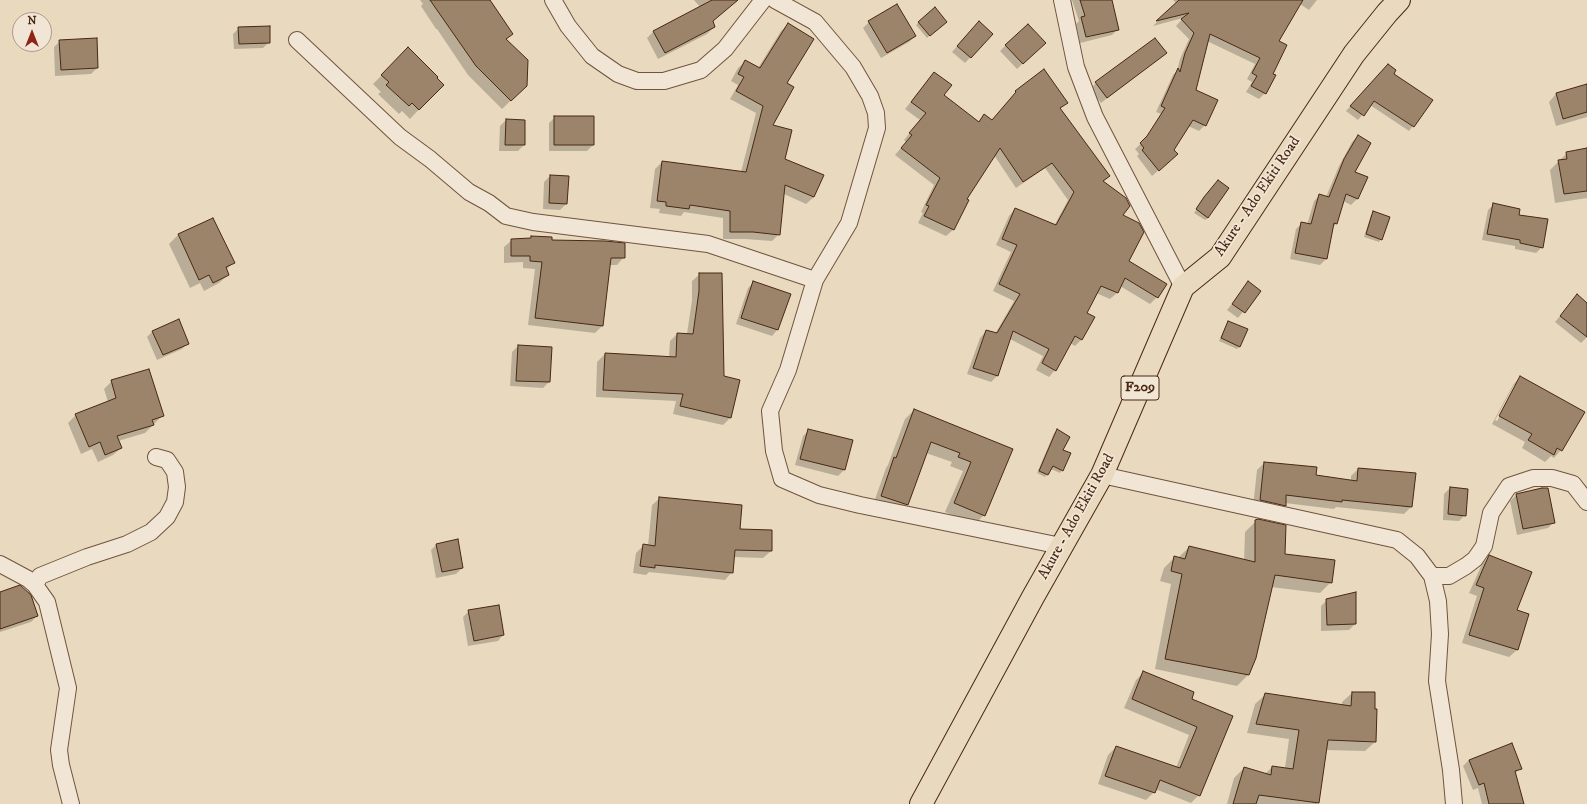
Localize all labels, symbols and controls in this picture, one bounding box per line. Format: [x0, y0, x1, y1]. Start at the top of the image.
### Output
north arrow [12, 12, 52, 52]
text: N [27, 14, 37, 28]
street label: Akure - Ado Ekiti Road [1211, 134, 1305, 260]
road number: F209 [1121, 376, 1159, 400]
street label: Akure - Ado Ekiti Road [1035, 451, 1119, 583]

